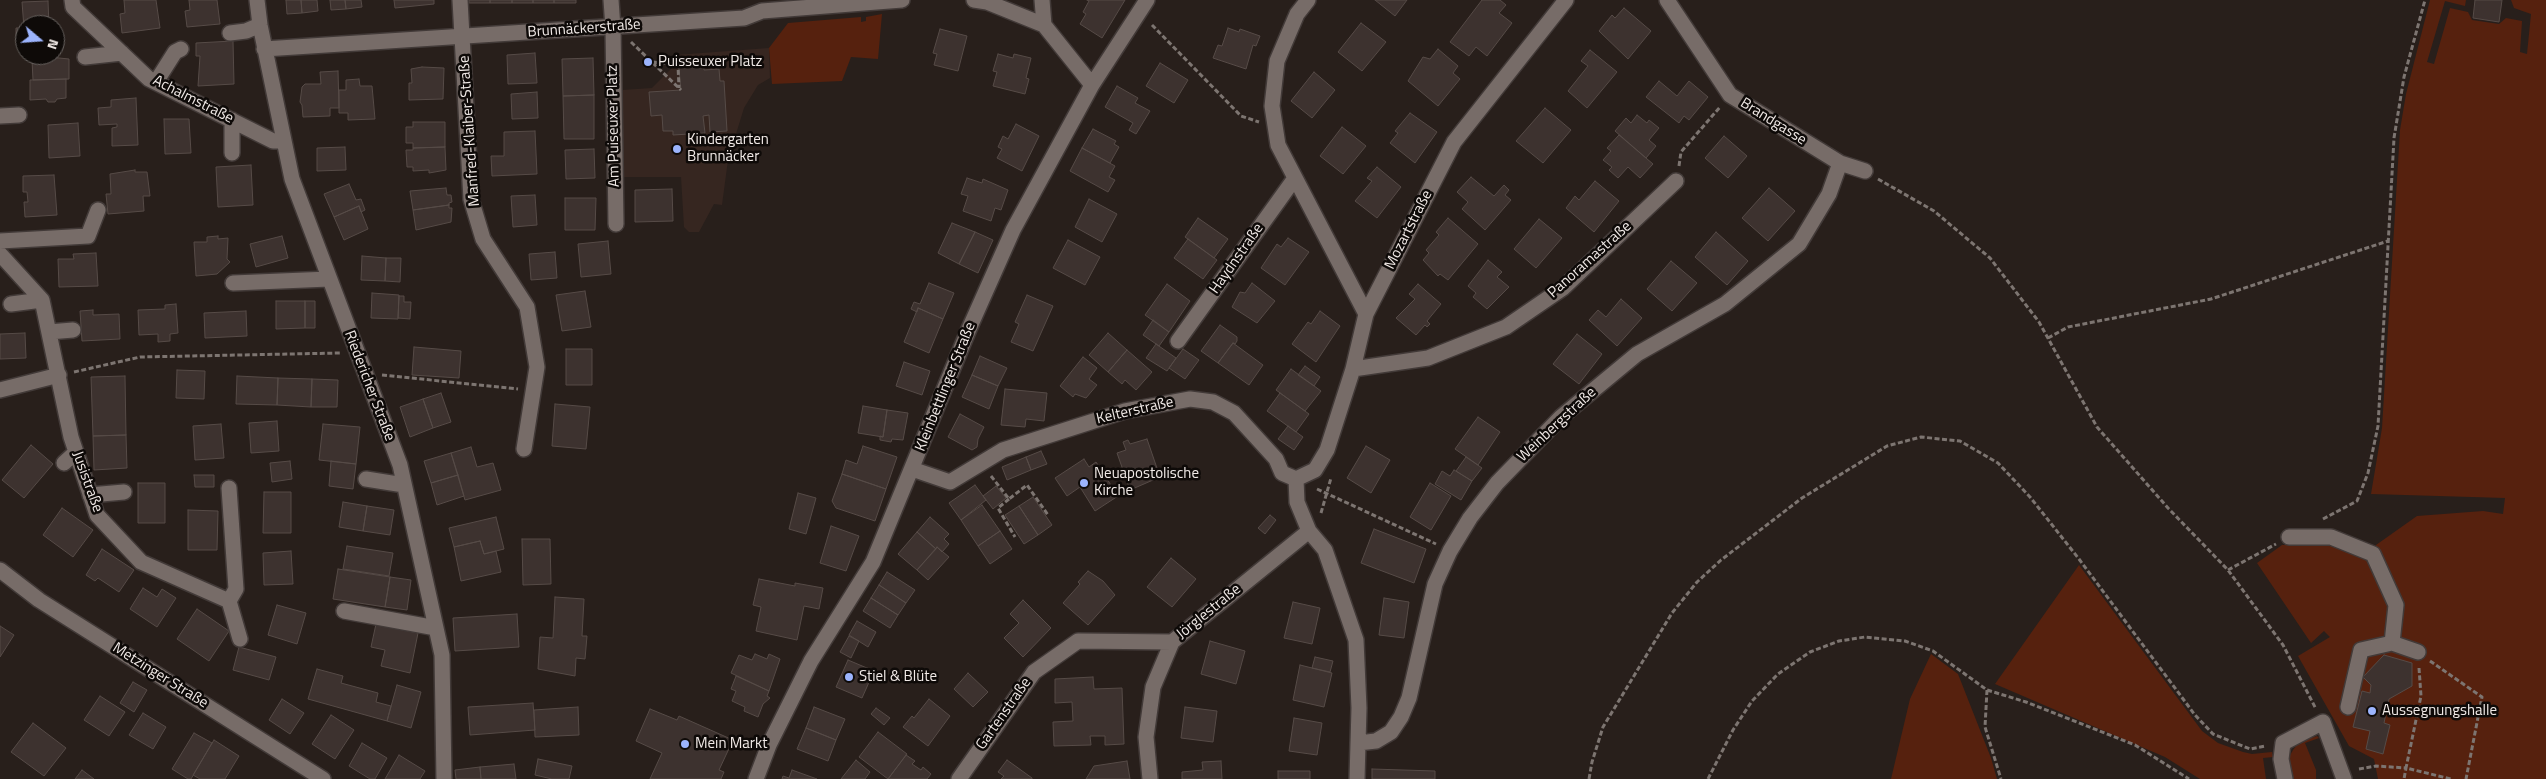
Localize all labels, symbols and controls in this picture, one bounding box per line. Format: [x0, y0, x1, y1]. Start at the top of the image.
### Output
north arrow [15, 15, 65, 65]
street label: Brunnäckerstraße [527, 16, 641, 42]
text: N [42, 37, 65, 52]
place label: Puisseuxer Platz [658, 53, 762, 71]
street label: Manfred-Klaiber-Straße [456, 55, 484, 207]
marker: Puisseuxer Platz [642, 56, 654, 68]
street label: Am Puiseuxer Platz [604, 65, 624, 187]
street label: Achalmstraße [150, 72, 236, 128]
street label: Brandgasse [1737, 95, 1809, 149]
place label: Kindergarten Brunnäcker [687, 131, 769, 166]
marker: Kindergarten Brunnäcker [671, 143, 683, 155]
street label: Mozartstraße [1381, 187, 1437, 273]
street label: Panoramastraße [1545, 218, 1635, 302]
street label: Haydnstraße [1206, 220, 1268, 298]
street label: Kleinbettlinger Straße [912, 320, 980, 454]
street label: Riedericher Straße [340, 328, 398, 444]
street label: Weinbergstraße [1514, 384, 1600, 466]
street label: Kelterstraße [1095, 393, 1175, 429]
street label: Jusistraße [68, 449, 106, 515]
place label: Neuapostolische Kirche [1094, 465, 1199, 500]
marker: Neuapostolische Kirche [1078, 477, 1090, 489]
street label: Jörglestraße [1173, 581, 1245, 643]
street label: Metzinger Straße [109, 639, 211, 713]
place label: Stiel & Blüte [859, 668, 937, 686]
marker: Stiel & Blüte [843, 671, 855, 683]
street label: Gartenstraße [973, 674, 1035, 754]
place label: Aussegnungshalle [2382, 702, 2497, 720]
marker: Aussegnungshalle [2366, 705, 2378, 717]
place label: Mein Markt [695, 735, 767, 753]
marker: Mein Markt [679, 738, 691, 750]

